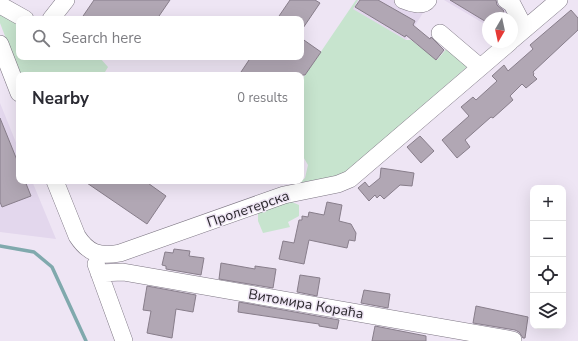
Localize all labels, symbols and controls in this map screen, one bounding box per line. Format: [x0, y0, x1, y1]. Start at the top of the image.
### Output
north arrow [482, 12, 518, 48]
search box [16, 16, 304, 60]
icon: search [30, 27, 52, 49]
text: Search here [62, 28, 142, 48]
text: Nearby [32, 87, 89, 110]
text: 0 results [237, 89, 288, 107]
map controls [530, 185, 566, 329]
button: + [530, 185, 566, 221]
street label: Пролетерска [204, 186, 292, 232]
button: − [530, 221, 566, 257]
button: locate [530, 257, 566, 293]
street label: Витомира Кораћа [247, 284, 365, 324]
button: layers [530, 293, 566, 329]

